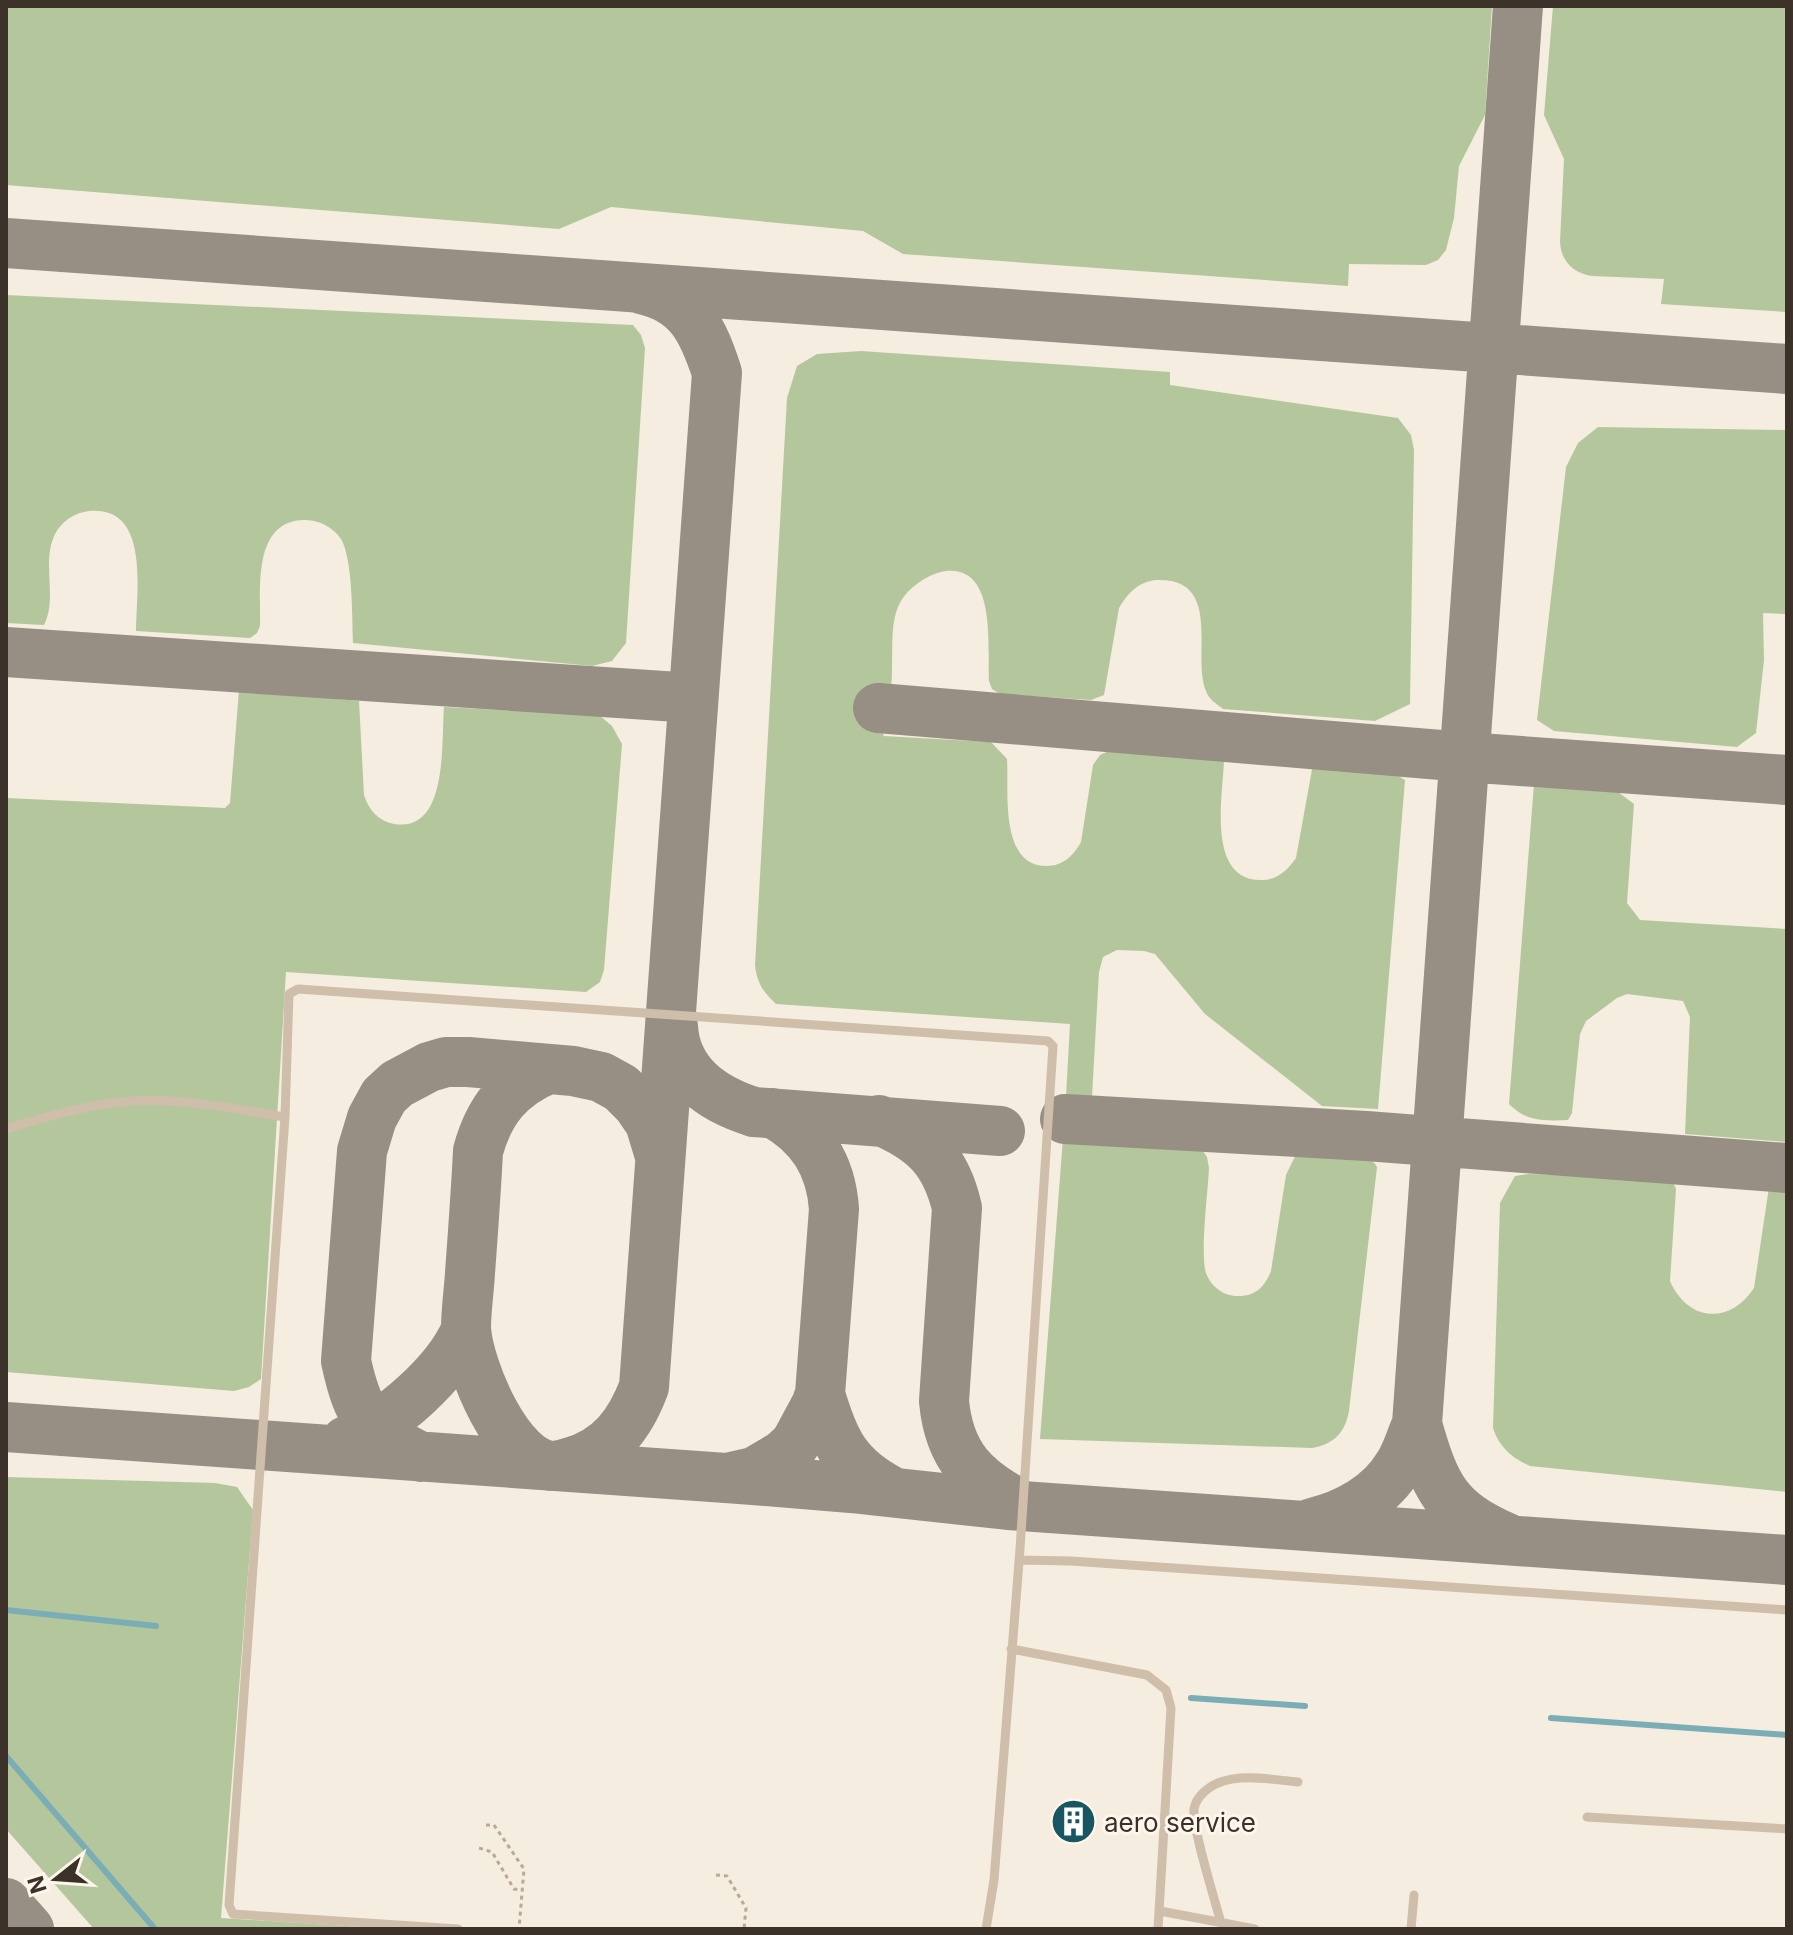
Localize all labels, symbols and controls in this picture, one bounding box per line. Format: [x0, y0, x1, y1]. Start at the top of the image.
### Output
building icon: aero service [1049, 1798, 1097, 1846]
place label: aero service [1104, 1807, 1256, 1838]
north arrow [16, 1839, 96, 1919]
text: N [22, 1873, 52, 1897]

